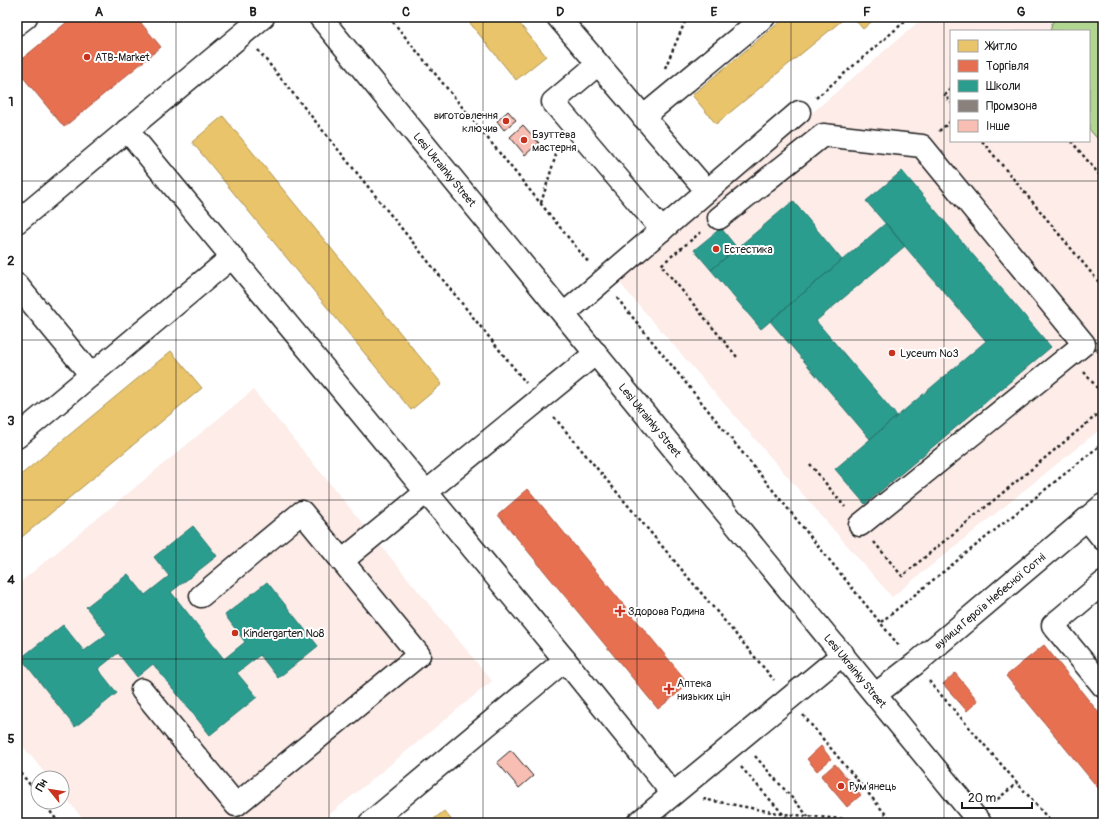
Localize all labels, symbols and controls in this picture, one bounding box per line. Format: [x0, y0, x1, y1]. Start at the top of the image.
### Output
text: A [95, 4, 104, 20]
text: B [249, 4, 257, 20]
text: C [402, 4, 410, 20]
text: D [556, 4, 564, 20]
text: E [711, 4, 718, 20]
text: F [863, 4, 871, 20]
text: G [1017, 4, 1026, 20]
legend [950, 30, 1090, 142]
text: Житло [984, 39, 1018, 54]
place label: ATB-Market [95, 51, 150, 64]
marker: ATB-Market [82, 52, 92, 62]
text: Торгівля [986, 59, 1029, 74]
text: Школи [986, 79, 1021, 94]
text: 1 [8, 94, 14, 110]
text: Промзона [986, 99, 1037, 114]
place label: виготовлення ключив [434, 109, 498, 135]
marker: виготовлення ключив [501, 116, 511, 126]
text: Інше [986, 119, 1010, 134]
place label: Бзуттева мастерня [532, 128, 577, 154]
street label: Lesi Ukrainky Street [411, 130, 479, 209]
marker: Бзуттева мастерня [519, 135, 529, 145]
place label: Естестика [724, 243, 773, 256]
marker: Естестика [711, 244, 721, 254]
text: 2 [7, 253, 15, 269]
place label: Lyceum №3 [900, 347, 959, 360]
marker: Lyceum №3 [887, 348, 897, 358]
street label: Lesi Ukrainky Street [616, 381, 684, 460]
text: 3 [7, 413, 15, 429]
street label: вулиця Героїв Небесної Сотні [931, 550, 1048, 652]
text: 4 [7, 572, 15, 588]
place label: Здорова Родина [628, 605, 705, 618]
marker: Здорова Родина [615, 606, 625, 616]
place label: Kindergarten №8 [243, 627, 325, 640]
marker: Kindergarten №8 [230, 628, 240, 638]
street label: Lesi Ukrainky Street [821, 631, 890, 711]
place label: Аптека низьких цін [677, 677, 731, 703]
marker: Аптека низьких цін [664, 684, 674, 694]
text: 5 [7, 731, 15, 747]
north arrow [30, 770, 70, 810]
text: Пн [33, 776, 51, 794]
place label: Рум'янець [849, 780, 897, 793]
marker: Рум'янець [836, 781, 846, 791]
scale bar [962, 784, 1032, 810]
text: 20 m [968, 791, 997, 806]

